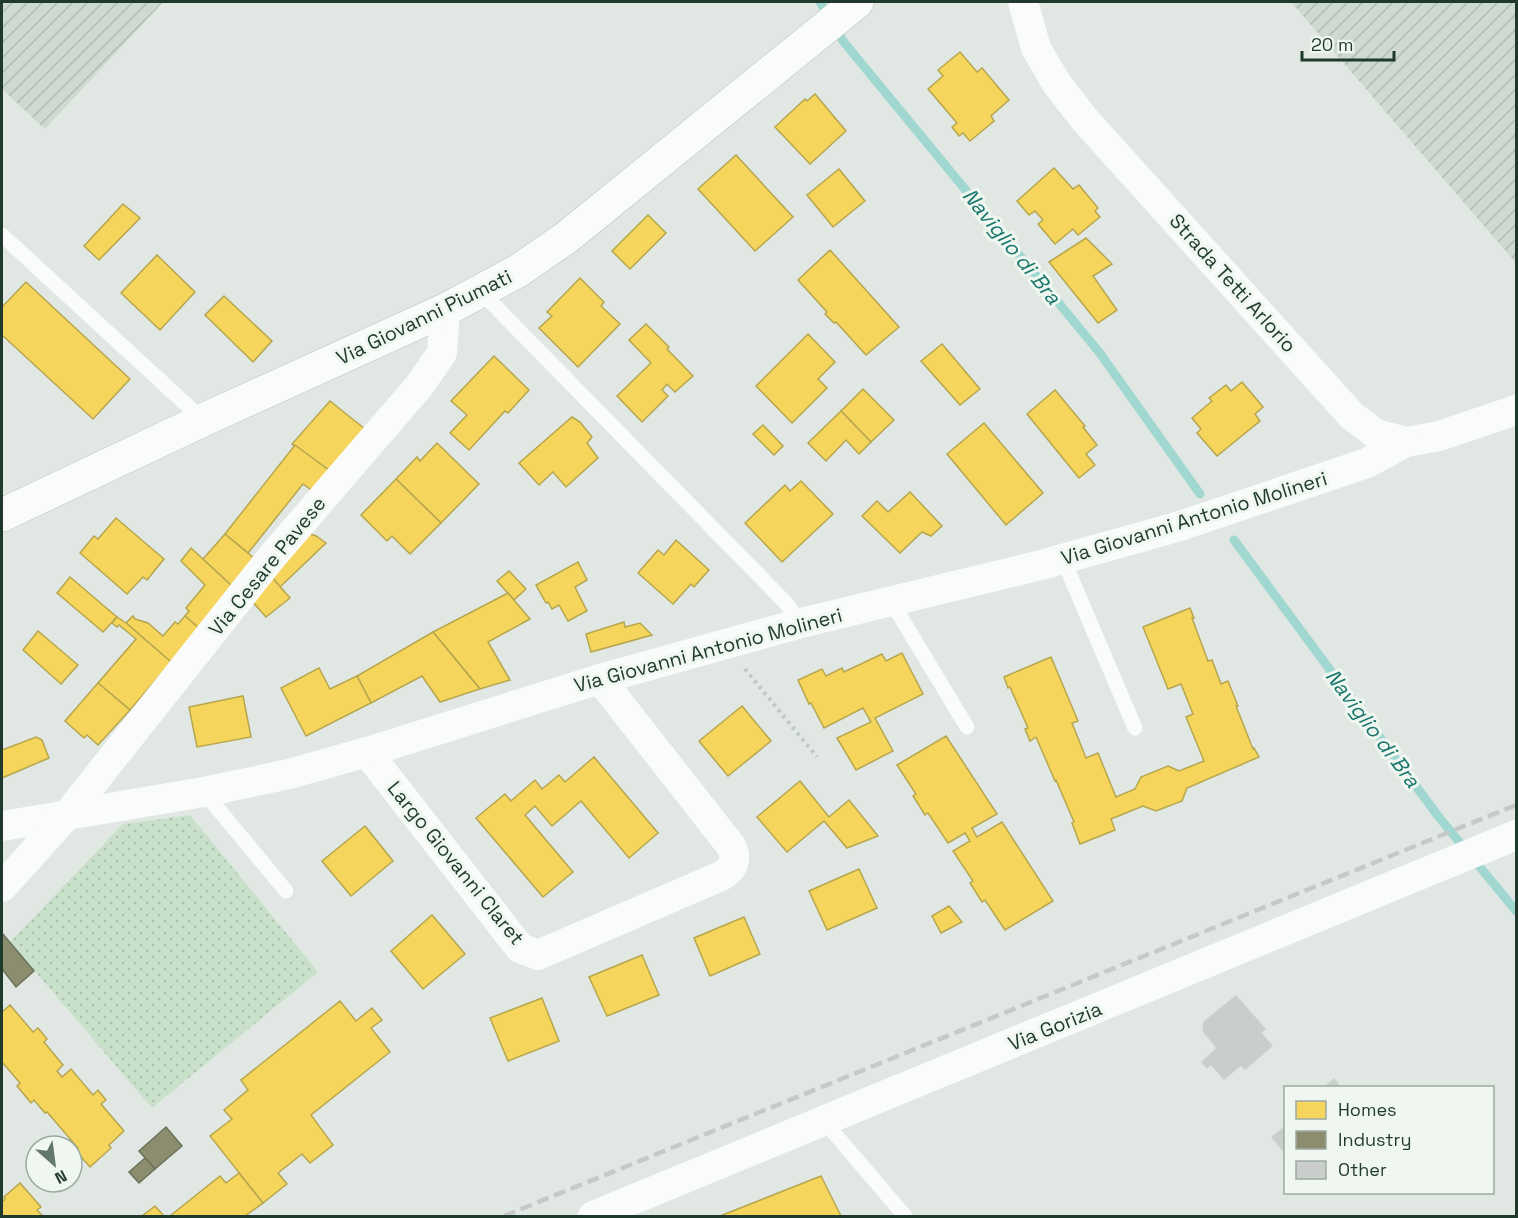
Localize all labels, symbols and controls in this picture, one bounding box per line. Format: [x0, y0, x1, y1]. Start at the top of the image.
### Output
scale bar [1302, 24, 1394, 62]
text: 20 m [1311, 33, 1354, 56]
water label: Naviglio di Bra [957, 182, 1068, 310]
street label: Strada Tetti Arlorio [1164, 208, 1302, 358]
street label: Via Giovanni Piumati [332, 263, 516, 371]
street label: Via Giovanni Antonio Molineri [1058, 465, 1330, 571]
street label: Via Cesare Pavese [203, 491, 331, 641]
street label: Via Giovanni Antonio Molineri [571, 602, 845, 698]
water label: Naviglio di Bra [1320, 663, 1427, 793]
street label: Largo Giovanni Claret [382, 776, 530, 950]
street label: Via Gorizia [1004, 995, 1106, 1057]
legend [1284, 1086, 1494, 1194]
text: Homes [1338, 1098, 1397, 1121]
text: Industry [1338, 1128, 1411, 1151]
north arrow [24, 1134, 84, 1194]
text: Other [1338, 1158, 1387, 1181]
text: N [51, 1165, 70, 1189]

